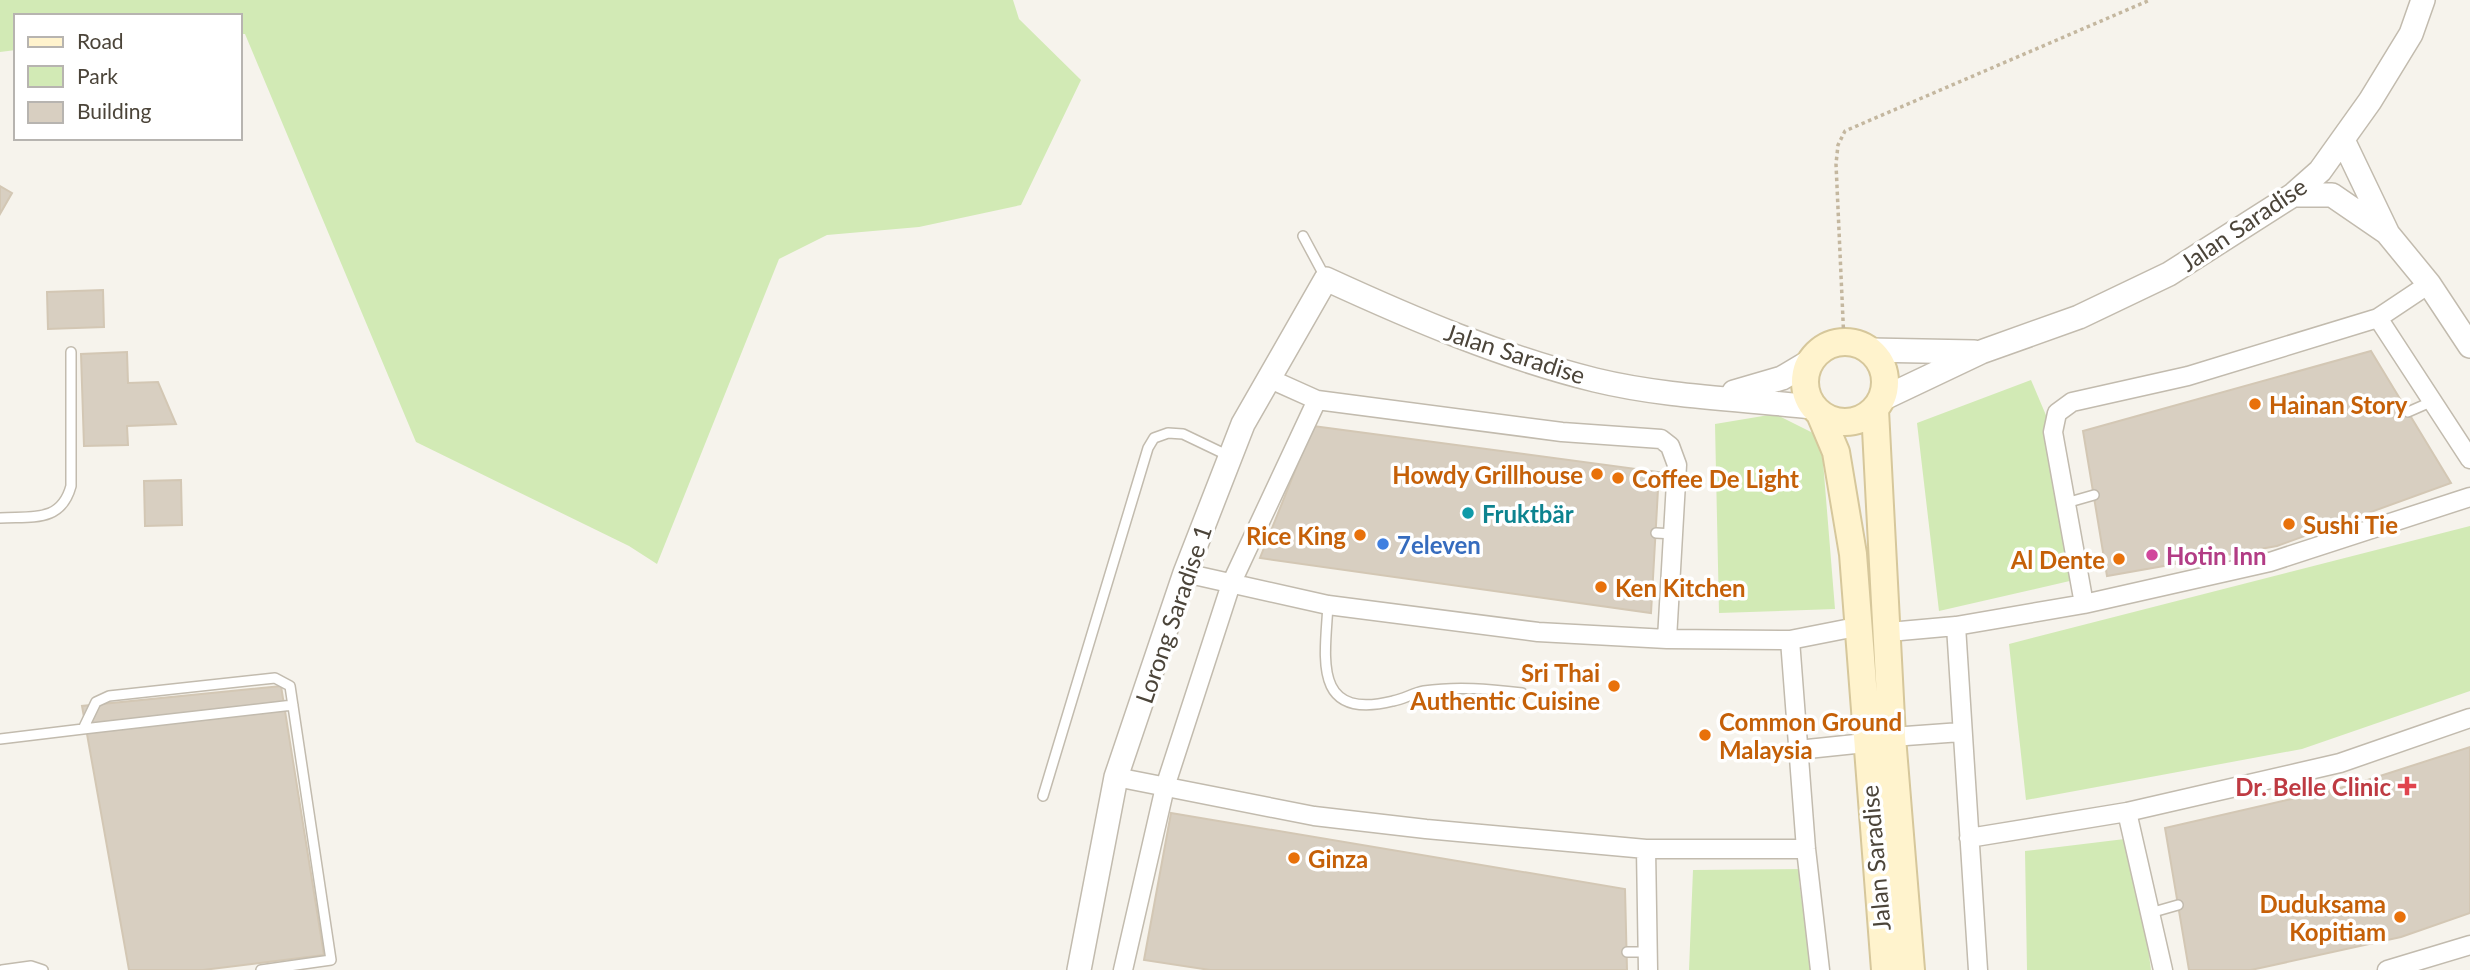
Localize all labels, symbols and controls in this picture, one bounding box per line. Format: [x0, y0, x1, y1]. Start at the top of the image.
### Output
legend [14, 14, 242, 140]
text: Road [77, 28, 124, 53]
text: Park [77, 63, 118, 88]
text: Building [77, 98, 152, 123]
street label: Jalan Saradise [2174, 171, 2312, 277]
street label: Jalan Saradise [1441, 317, 1589, 389]
place label: Hainan Story [2269, 390, 2408, 419]
marker: Hainan Story [2247, 396, 2263, 412]
place label: Howdy Grillhouse [1392, 460, 1583, 489]
place label: Coffee De Light [1632, 464, 1799, 493]
marker: Howdy Grillhouse [1589, 466, 1605, 482]
marker: Coffee De Light [1610, 470, 1626, 486]
place label: Fruktbär [1482, 499, 1574, 528]
marker: Fruktbär [1460, 505, 1476, 521]
place label: Sushi Tie [2303, 510, 2398, 539]
marker: Sushi Tie [2281, 516, 2297, 532]
street label: Lorong Saradise 1 [1129, 521, 1217, 707]
place label: Rice King [1246, 521, 1346, 550]
marker: Rice King [1352, 527, 1368, 543]
place label: 7eleven [1397, 530, 1481, 559]
marker: 7eleven [1375, 536, 1391, 552]
place label: Hotin Inn [2166, 541, 2267, 570]
place label: Al Dente [2010, 545, 2105, 574]
marker: Hotin Inn [2144, 547, 2160, 563]
marker: Al Dente [2111, 551, 2127, 567]
place label: Ken Kitchen [1615, 573, 1746, 602]
marker: Ken Kitchen [1593, 579, 1609, 595]
place label: Sri Thai Authentic Cuisine [1409, 658, 1600, 715]
marker: Sri Thai Authentic Cuisine [1606, 678, 1622, 694]
place label: Common Ground Malaysia [1719, 707, 1902, 764]
marker: Common Ground Malaysia [1697, 727, 1713, 743]
place label: Dr. Belle Clinic [2235, 772, 2391, 801]
marker: Dr. Belle Clinic [2397, 776, 2417, 796]
street label: Jalan Saradise [1854, 784, 1896, 932]
place label: Ginza [1308, 844, 1368, 873]
marker: Ginza [1286, 850, 1302, 866]
place label: Duduksama Kopitiam [2259, 889, 2386, 946]
marker: Duduksama Kopitiam [2392, 909, 2408, 925]

